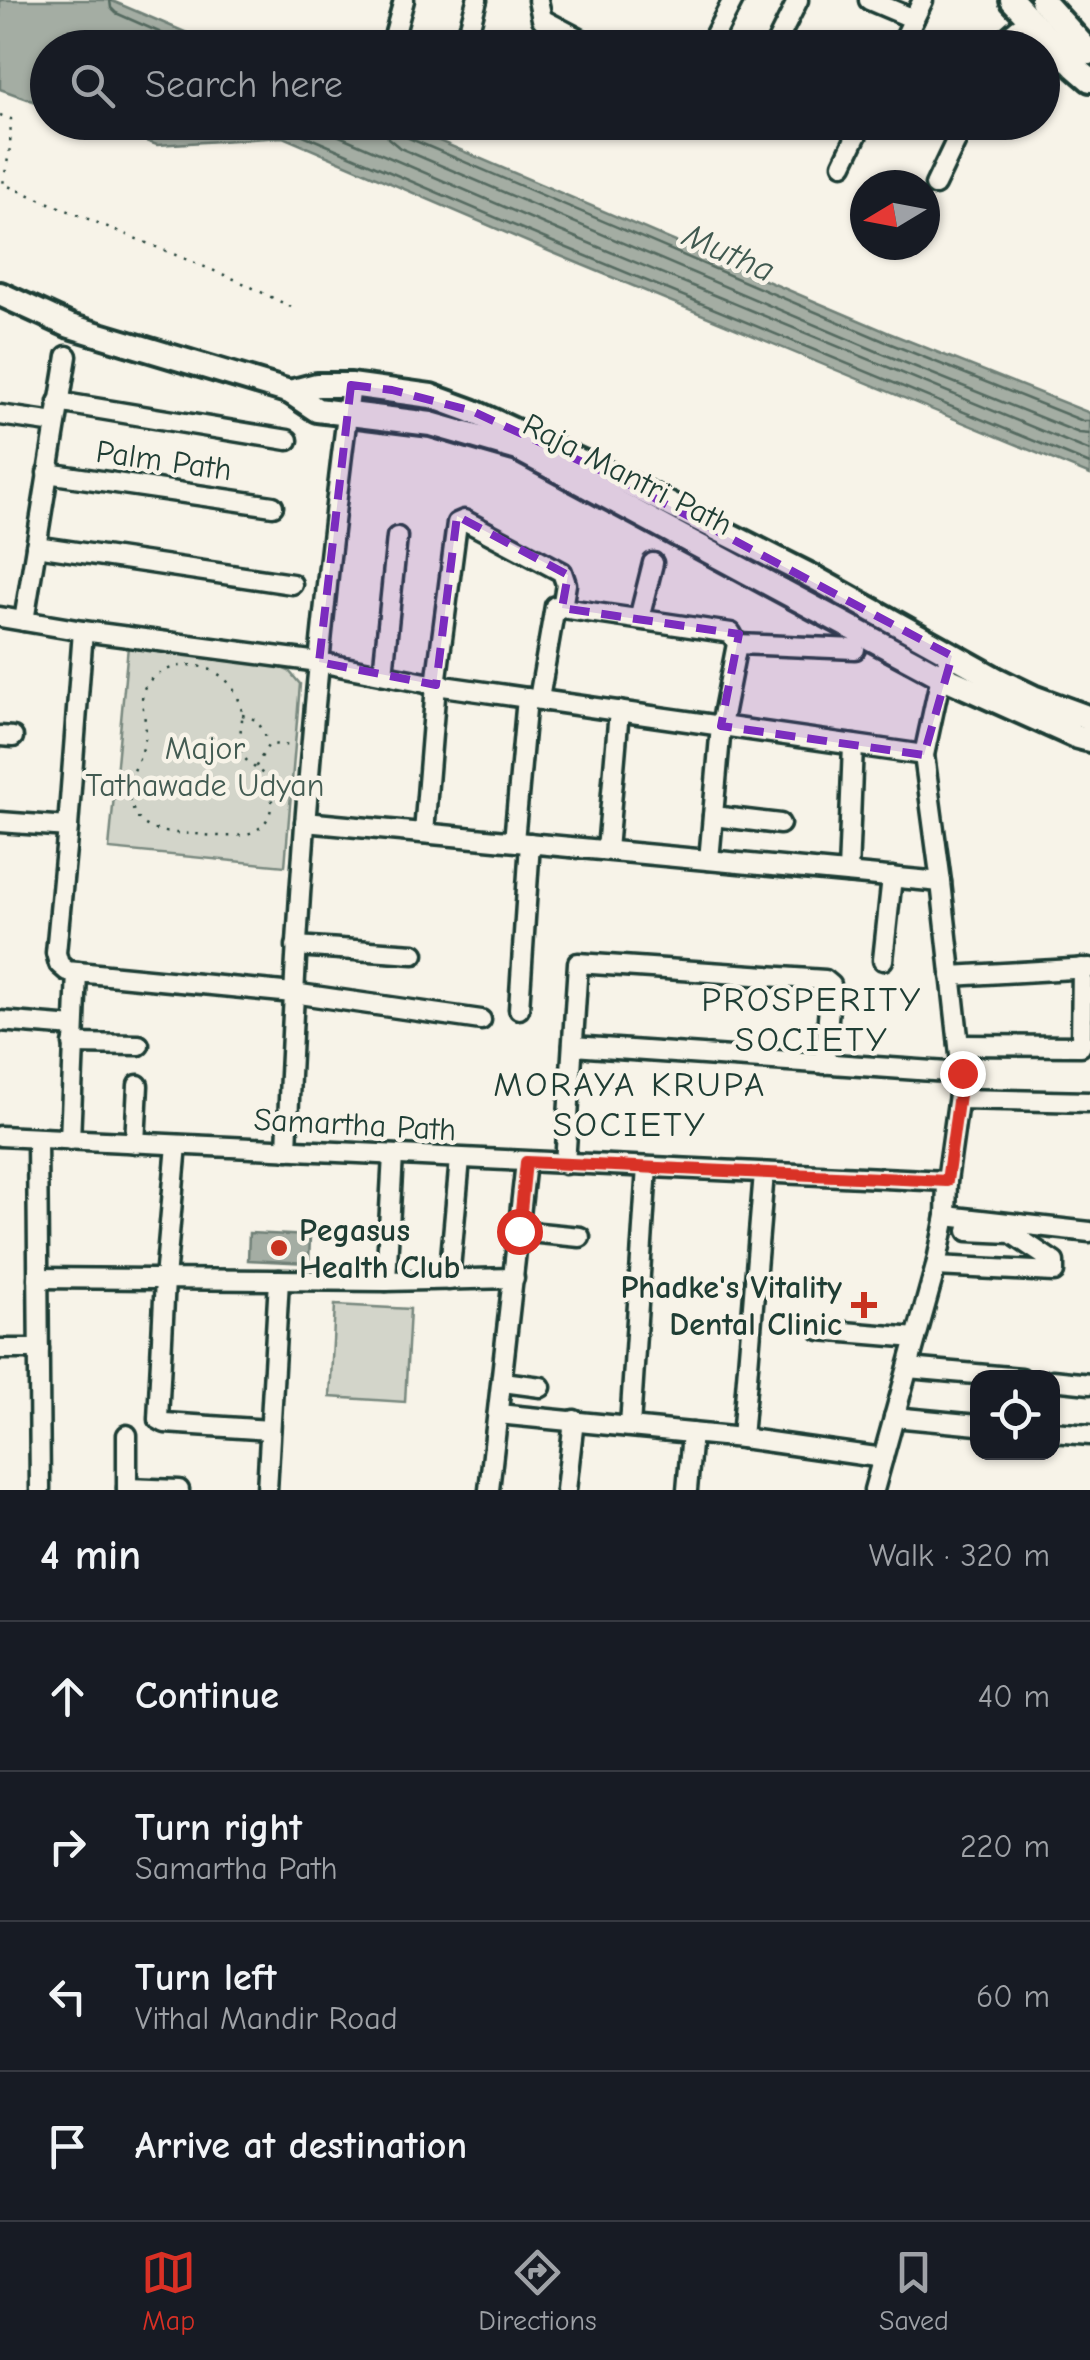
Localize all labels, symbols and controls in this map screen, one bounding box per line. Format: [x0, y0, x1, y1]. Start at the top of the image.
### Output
search box [30, 30, 1060, 140]
icon: search [65, 58, 120, 113]
text: Search here [145, 63, 343, 107]
north arrow [850, 170, 940, 260]
water label: Mutha [676, 214, 781, 291]
street label: Raja Mantri Path [517, 406, 739, 543]
street label: Palm Path [94, 433, 234, 488]
park label: Major Tathawade Udyan [86, 730, 324, 804]
district label: PROSPERITY SOCIETY [701, 979, 923, 1060]
route end [940, 1051, 986, 1097]
district label: MORAYA KRUPA SOCIETY [493, 1064, 767, 1145]
street label: Samartha Path [253, 1101, 457, 1148]
route start [497, 1209, 543, 1255]
place label: Pegasus Health Club [299, 1212, 460, 1286]
marker: Pegasus Health Club [268, 1237, 290, 1259]
place label: Phadke's Vitality Dental Clinic [621, 1269, 842, 1343]
marker: Phadke's Vitality Dental Clinic [851, 1292, 877, 1318]
map controls [970, 1370, 1060, 1460]
button: locate [970, 1370, 1060, 1460]
text: 4 min [40, 1531, 141, 1580]
text: Walk · 320 m [869, 1537, 1050, 1574]
icon: ahead [40, 1669, 95, 1724]
text: Continue [135, 1674, 279, 1718]
text: 40 m [978, 1678, 1050, 1715]
text: Turn right [135, 1806, 302, 1850]
icon: right [40, 1819, 95, 1874]
text: 220 m [960, 1828, 1050, 1865]
text: Samartha Path [135, 1850, 338, 1887]
text: Turn left [135, 1956, 276, 2000]
icon: left [40, 1969, 95, 2024]
text: 60 m [976, 1978, 1050, 2015]
text: Vithal Mandir Road [135, 2000, 398, 2037]
icon: arrive [40, 2119, 95, 2174]
text: Arrive at destination [135, 2124, 467, 2168]
tab: Map [141, 2245, 196, 2337]
tab: Directions [478, 2245, 597, 2337]
tab: Saved [879, 2245, 949, 2337]

